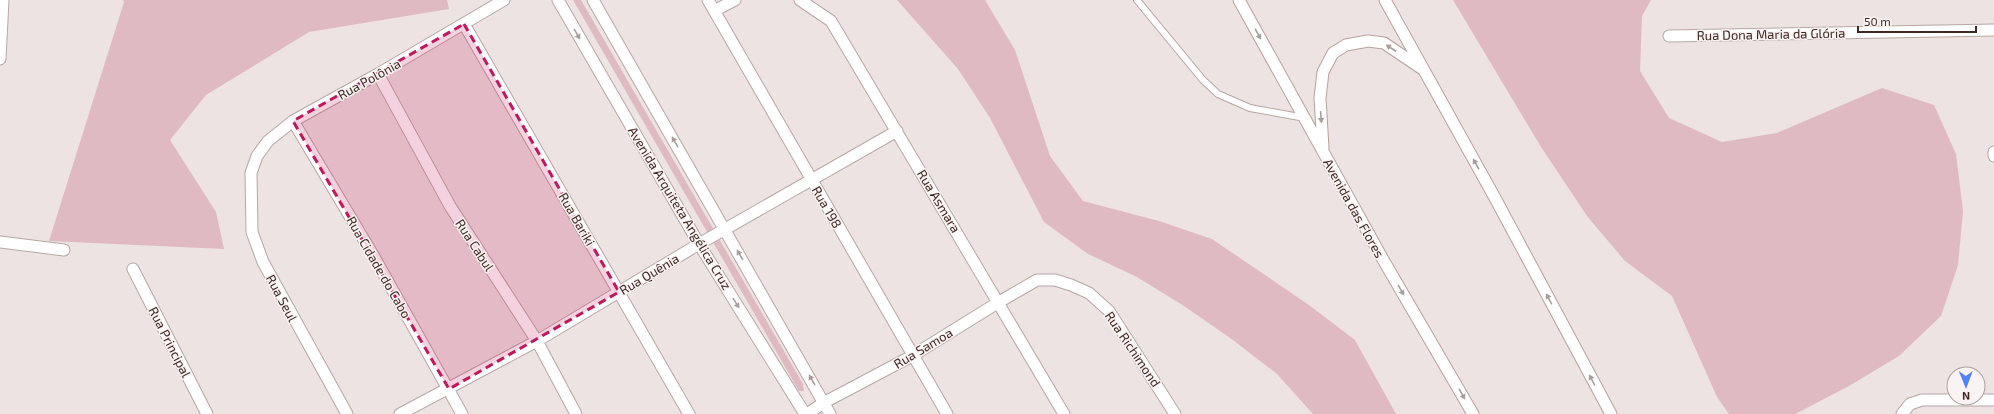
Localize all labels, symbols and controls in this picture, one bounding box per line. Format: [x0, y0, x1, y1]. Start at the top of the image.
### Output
scale bar [1858, 8, 1976, 34]
text: 50 m [1864, 14, 1891, 28]
street label: Rua Dona Maria da Glória [1697, 25, 1845, 43]
one-way arrow [574, 28, 581, 40]
one-way arrow [1255, 28, 1262, 40]
one-way arrow [1386, 44, 1396, 52]
street label: Rua Polônia [335, 55, 403, 103]
one-way arrow [1318, 111, 1324, 124]
street label: Avenida Arquiteta Angélica Cruz [625, 124, 735, 292]
one-way arrow [672, 136, 679, 148]
street label: Avenida das Flores [1320, 156, 1388, 260]
one-way arrow [1473, 158, 1480, 170]
street label: Rua Asmara [914, 167, 964, 235]
street label: Rua 198 [809, 183, 845, 231]
street label: Rua Bariki [555, 189, 599, 249]
street label: Rua Cidade do Cabo [343, 213, 415, 321]
street label: Rua Cabul [452, 216, 498, 274]
one-way arrow [737, 249, 744, 261]
street label: Rua Quênia [616, 250, 682, 298]
street label: Rua Seul [263, 272, 301, 324]
one-way arrow [1397, 284, 1404, 296]
one-way arrow [1546, 293, 1552, 305]
one-way arrow [732, 297, 740, 308]
street label: Rua Principal [145, 304, 195, 380]
street label: Rua Richimond [1102, 308, 1164, 390]
street label: Rua Samoa [891, 324, 955, 372]
north arrow [1946, 366, 1986, 406]
one-way arrow [809, 374, 816, 386]
one-way arrow [1589, 374, 1595, 385]
one-way arrow [1458, 388, 1465, 400]
text: N [1962, 390, 1970, 403]

